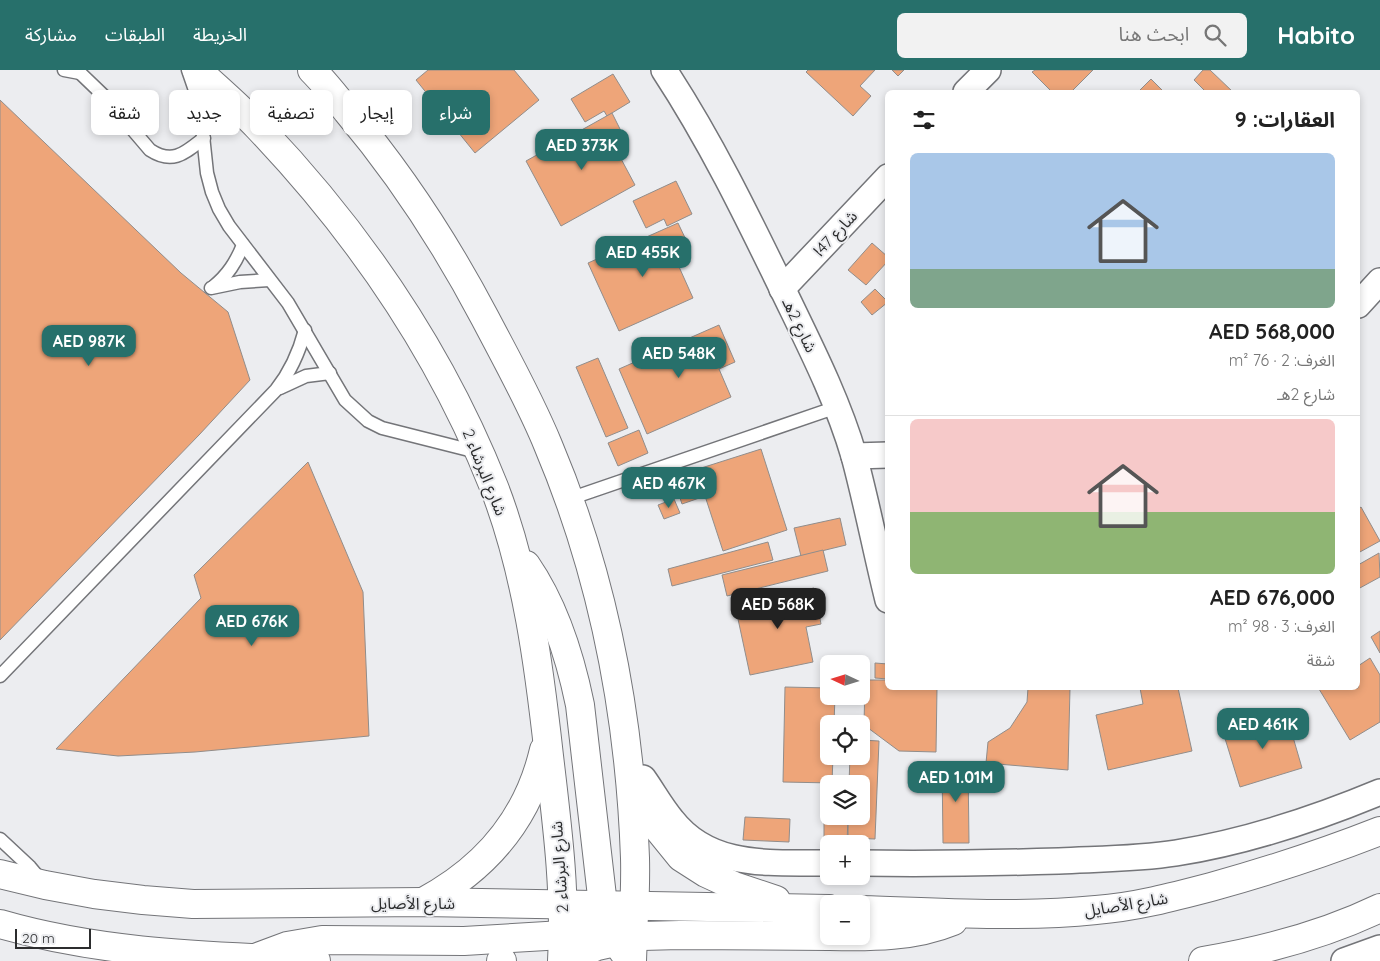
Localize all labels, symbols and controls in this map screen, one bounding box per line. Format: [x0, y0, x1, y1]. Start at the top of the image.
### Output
search box [897, 13, 1247, 58]
text: Habito [1277, 20, 1355, 50]
icon: search [1201, 21, 1229, 49]
text: ابحث هنا [1119, 22, 1189, 46]
text: مشاركة [25, 23, 77, 46]
text: الطبقات [105, 23, 165, 46]
text: الخريطة [193, 23, 247, 46]
chip: شقة [91, 90, 159, 135]
chip: جديد [169, 90, 240, 135]
chip: تصفية [250, 90, 333, 135]
chip: إيجار [343, 90, 412, 135]
chip: شراء [422, 90, 490, 135]
icon: filters [910, 106, 938, 134]
text: العقارات: 9 [1235, 106, 1335, 132]
pin: AED 373K [530, 128, 634, 171]
text: AED 373K [546, 135, 618, 155]
icon: home [1078, 186, 1168, 276]
street label: شارع 47ا [809, 206, 863, 262]
pin: AED 455K [591, 236, 695, 278]
text: AED 455K [606, 242, 680, 262]
street label: شارع 2هـ [776, 295, 822, 357]
text: AED 568,000 [1209, 318, 1335, 344]
pin: AED 987K [37, 324, 141, 367]
text: AED 987K [53, 331, 125, 351]
pin: AED 548K [627, 336, 731, 379]
text: AED 548K [642, 343, 716, 363]
text: الغرف: 2 · 76 m² [1229, 350, 1335, 370]
text: شارع 2هـ [1277, 384, 1335, 404]
street label: شارع البرشاء 2 [456, 426, 511, 519]
icon: home [1078, 451, 1168, 541]
pin: AED 467K [617, 466, 721, 509]
text: AED 467K [633, 473, 705, 493]
text: AED 676,000 [1210, 584, 1335, 610]
pin: AED 568K [726, 588, 830, 630]
text: AED 568K [742, 594, 814, 614]
pin: AED 676K [200, 604, 304, 647]
text: AED 676K [216, 611, 288, 631]
text: الغرف: 3 · 98 m² [1228, 616, 1335, 636]
text: شقة [1307, 650, 1335, 670]
north arrow [820, 655, 870, 705]
map controls [820, 655, 870, 945]
pin: AED 461K [1211, 708, 1315, 750]
text: AED 461K [1228, 714, 1298, 734]
button: locate [820, 715, 870, 765]
pin: AED 1.01M [899, 760, 1013, 803]
text: AED 1.01M [919, 767, 993, 787]
button: layers [820, 775, 870, 825]
street label: شارع البرشاء 2 [546, 820, 575, 914]
button: + [820, 835, 870, 885]
street label: شارع الأصايل [1083, 888, 1170, 923]
street label: شارع الأصايل [371, 893, 455, 916]
button: − [820, 895, 870, 945]
scale bar [15, 926, 91, 949]
text: 20 m [22, 929, 55, 947]

